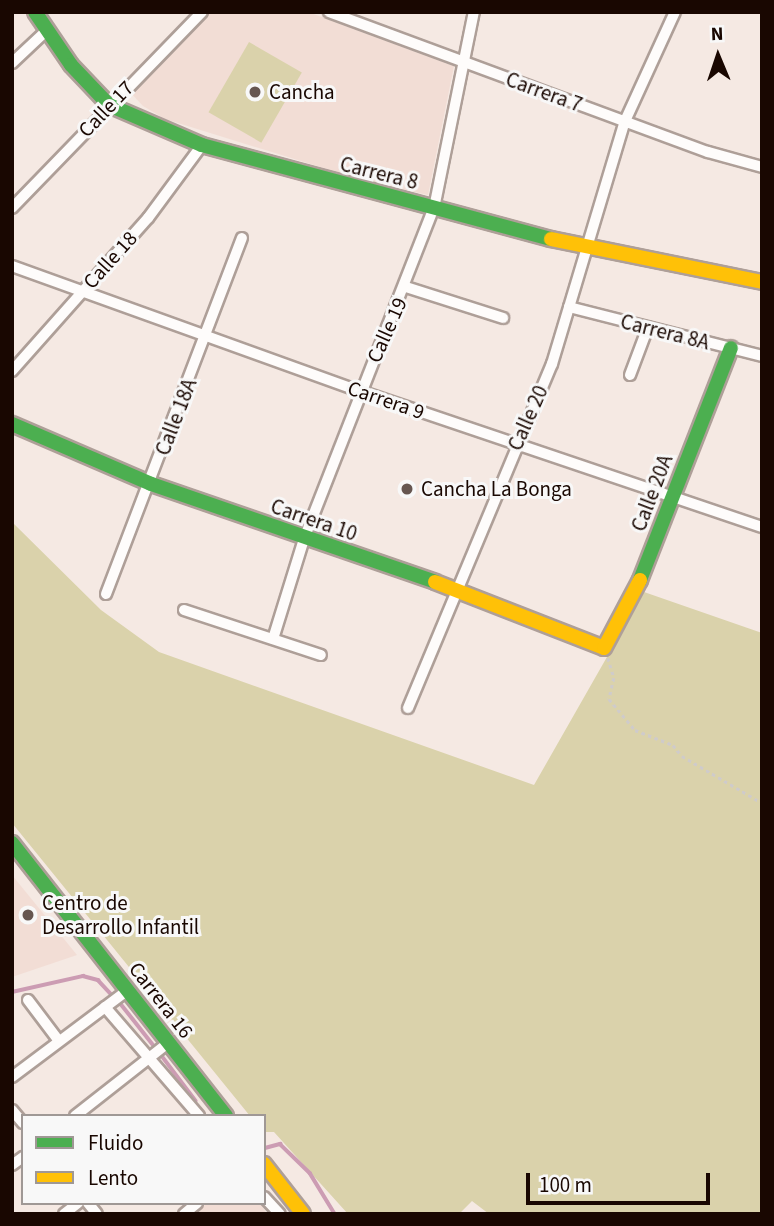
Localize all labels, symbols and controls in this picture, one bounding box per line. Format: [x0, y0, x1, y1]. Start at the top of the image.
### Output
north arrow [683, 21, 753, 91]
text: N [710, 21, 724, 48]
street label: Carrera 7 [502, 67, 586, 117]
street label: Calle 17 [73, 76, 139, 142]
place label: Cancha [269, 79, 335, 105]
marker: Cancha [247, 84, 263, 100]
street label: Carrera 8 [337, 151, 421, 195]
street label: Calle 18 [78, 226, 142, 294]
street label: Calle 19 [362, 293, 412, 367]
street label: Carrera 8A [618, 309, 712, 355]
street label: Calle 18A [150, 375, 202, 459]
street label: Carrera 9 [344, 375, 428, 425]
street label: Calle 20 [503, 381, 553, 455]
street label: Calle 20A [626, 451, 678, 535]
place label: Cancha La Bonga [421, 476, 572, 502]
marker: Cancha La Bonga [399, 481, 415, 497]
street label: Carrera 10 [267, 493, 361, 547]
place label: Centro de Desarrollo Infantil [42, 890, 199, 940]
marker: Centro de Desarrollo Infantil [20, 907, 36, 923]
street label: Carrera 16 [123, 957, 199, 1043]
legend [21, 1114, 266, 1205]
text: Fluido [88, 1128, 143, 1158]
scale bar [529, 1160, 713, 1204]
text: Lento [88, 1163, 138, 1193]
text: 100 m [539, 1170, 592, 1200]

